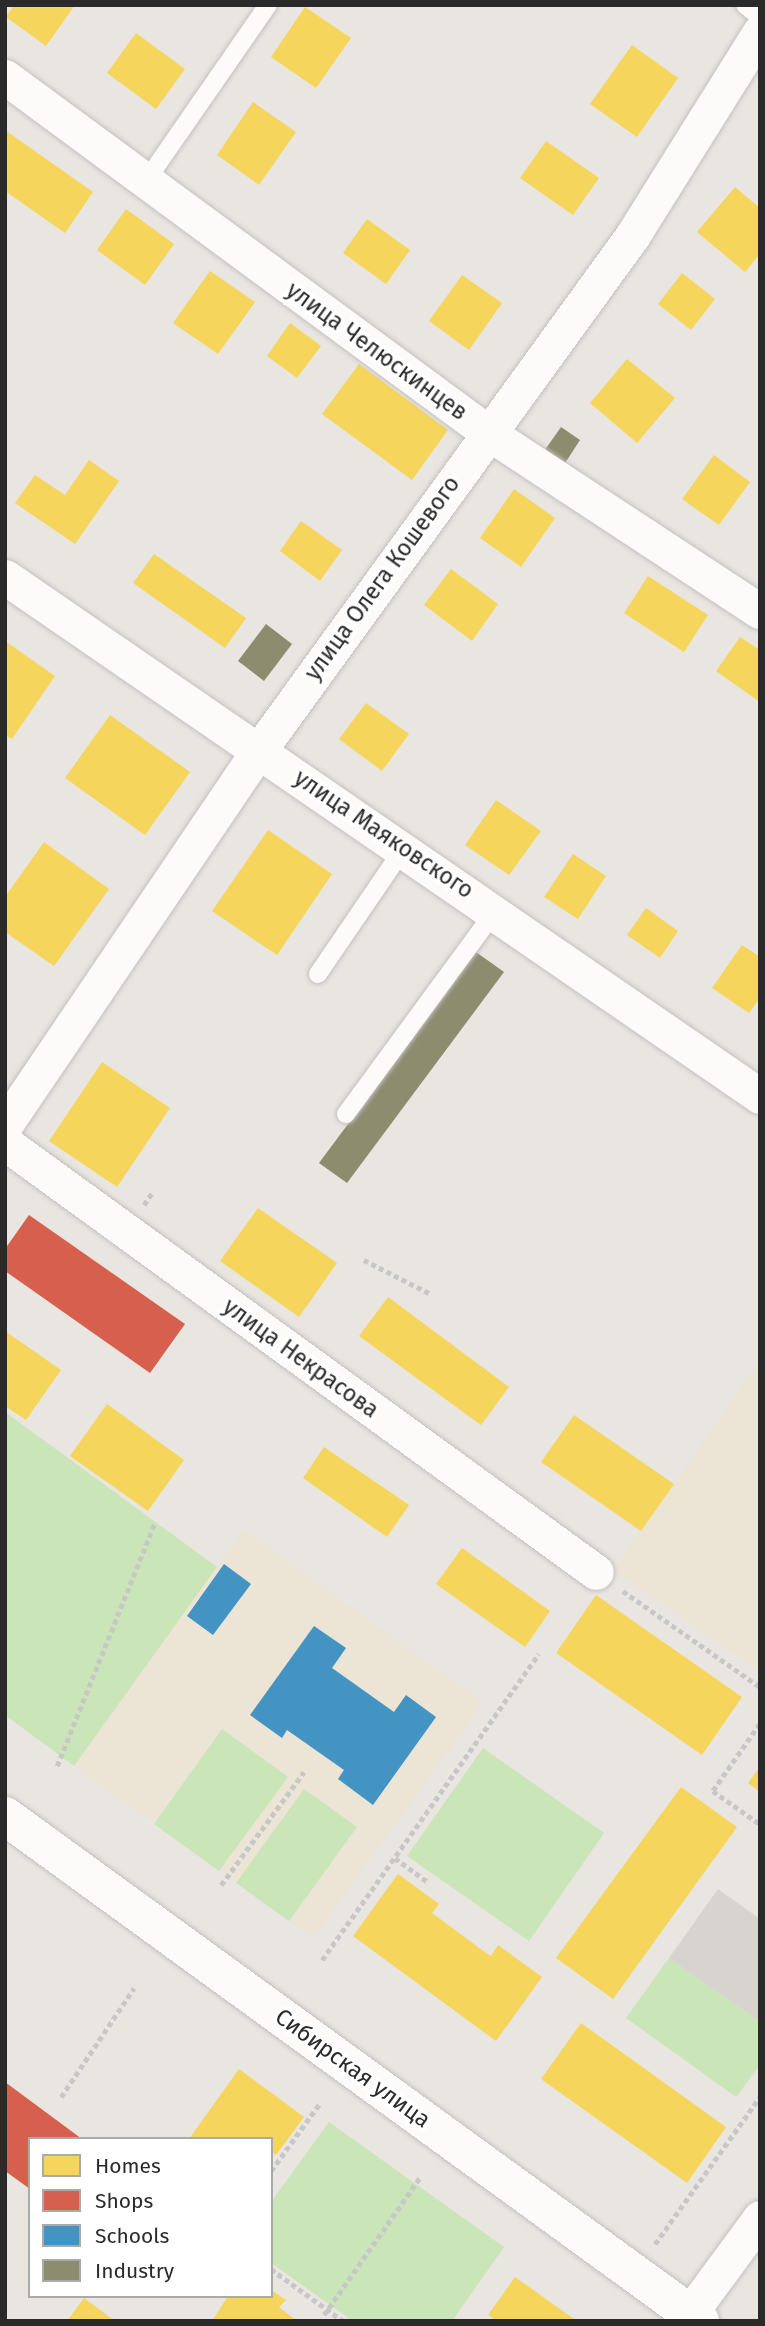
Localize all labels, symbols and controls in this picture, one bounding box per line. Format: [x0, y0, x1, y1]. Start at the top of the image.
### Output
street label: улица Челюскинцев [281, 276, 473, 426]
street label: улица Олега Кошевого [299, 470, 465, 686]
street label: улица Маяковского [289, 764, 479, 904]
street label: улица Некрасова [218, 1292, 384, 1424]
street label: Сибирская улица [270, 2002, 436, 2134]
legend [28, 2137, 273, 2298]
text: Homes [95, 2153, 161, 2179]
text: Shops [95, 2188, 153, 2214]
text: Schools [95, 2223, 169, 2249]
text: Industry [95, 2258, 174, 2284]

